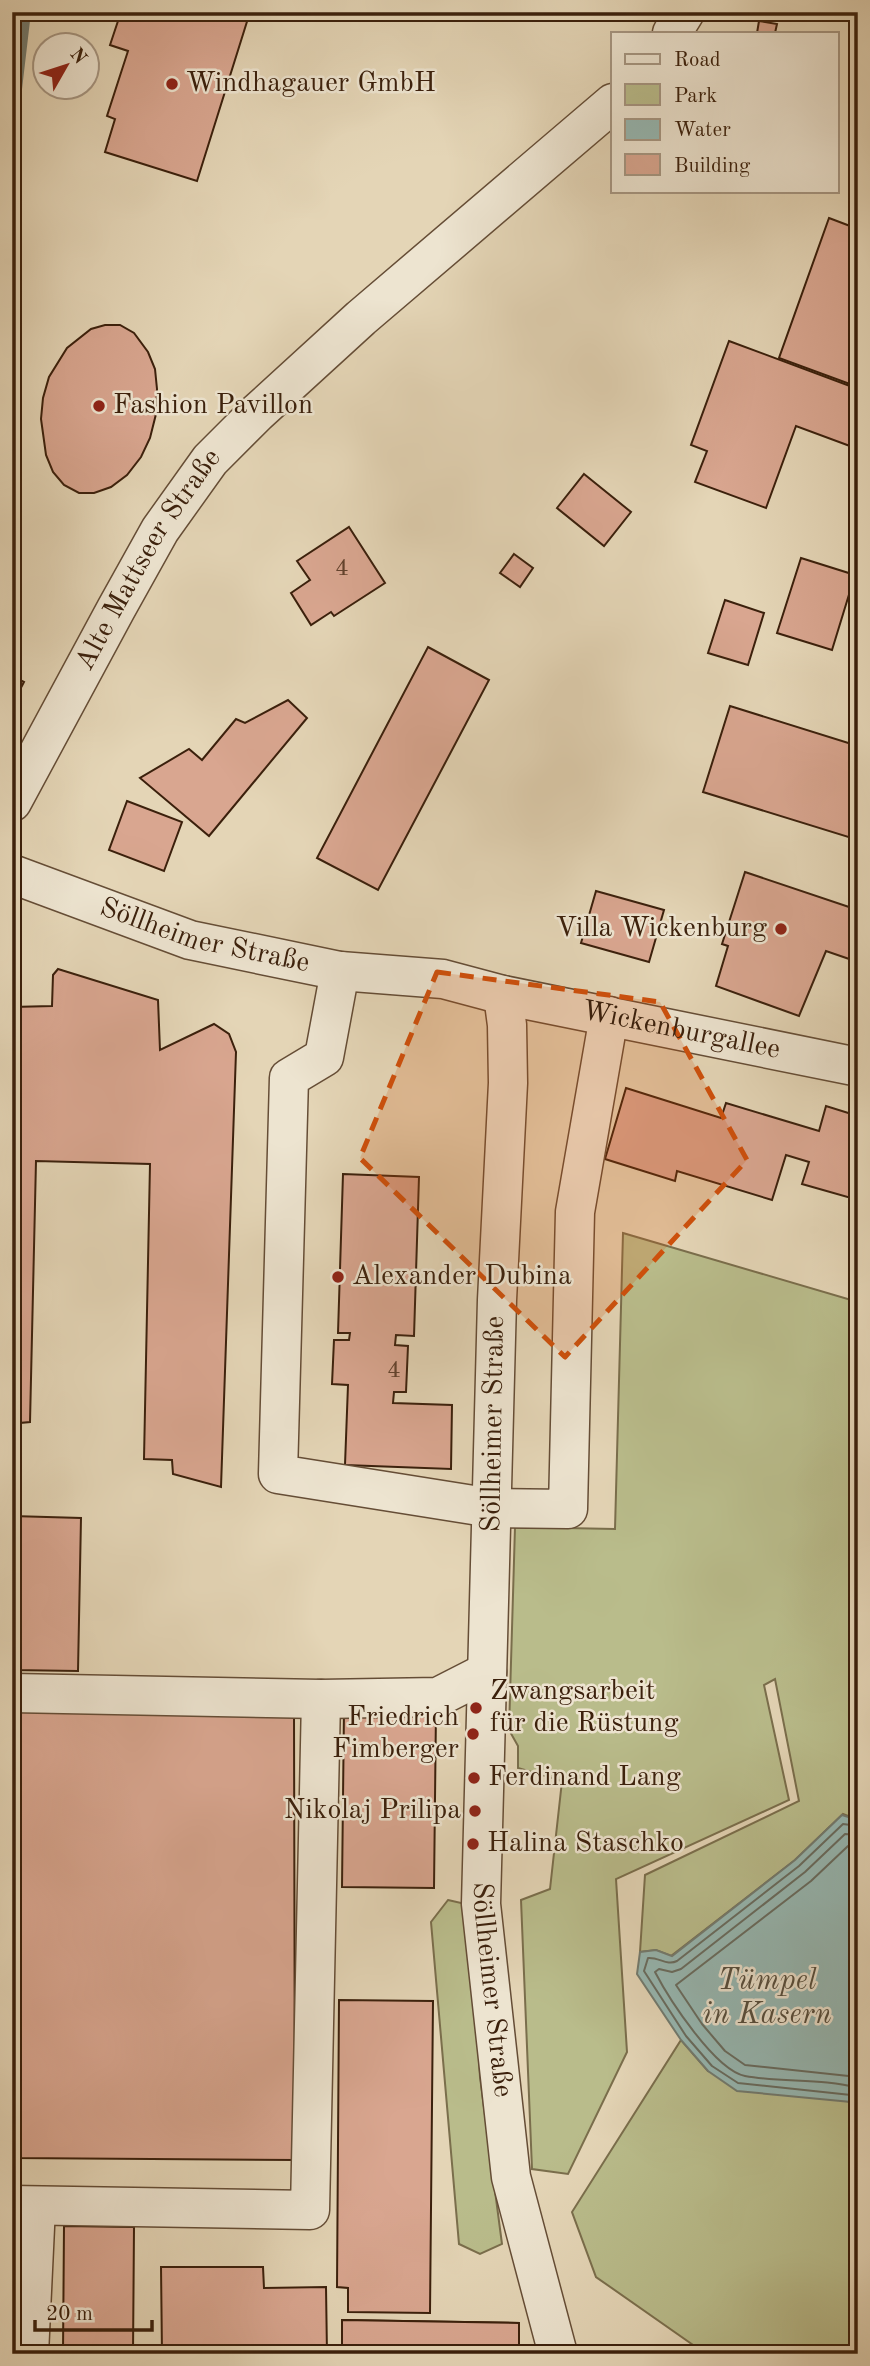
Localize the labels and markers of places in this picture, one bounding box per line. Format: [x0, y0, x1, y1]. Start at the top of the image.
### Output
place label: Windhagauer GmbH [186, 70, 436, 98]
marker: Windhagauer GmbH [164, 76, 180, 92]
place label: Fashion Pavillon [113, 392, 313, 420]
marker: Fashion Pavillon [91, 398, 107, 414]
place label: Villa Wickenburg [555, 915, 767, 943]
marker: Villa Wickenburg [773, 921, 789, 937]
place label: Alexander Dubina [352, 1263, 572, 1291]
marker: Alexander Dubina [330, 1269, 346, 1285]
place label: Zwangsarbeit für die Rüstung [490, 1678, 679, 1738]
marker: Zwangsarbeit für die Rüstung [468, 1700, 484, 1716]
place label: Friedrich Fimberger [332, 1704, 459, 1764]
marker: Friedrich Fimberger [465, 1726, 481, 1742]
place label: Ferdinand Lang [488, 1764, 681, 1792]
marker: Ferdinand Lang [466, 1770, 482, 1786]
place label: Nikolaj Prilipa [284, 1797, 461, 1825]
marker: Nikolaj Prilipa [467, 1803, 483, 1819]
place label: Halina Staschko [487, 1830, 684, 1858]
marker: Halina Staschko [465, 1836, 481, 1852]

